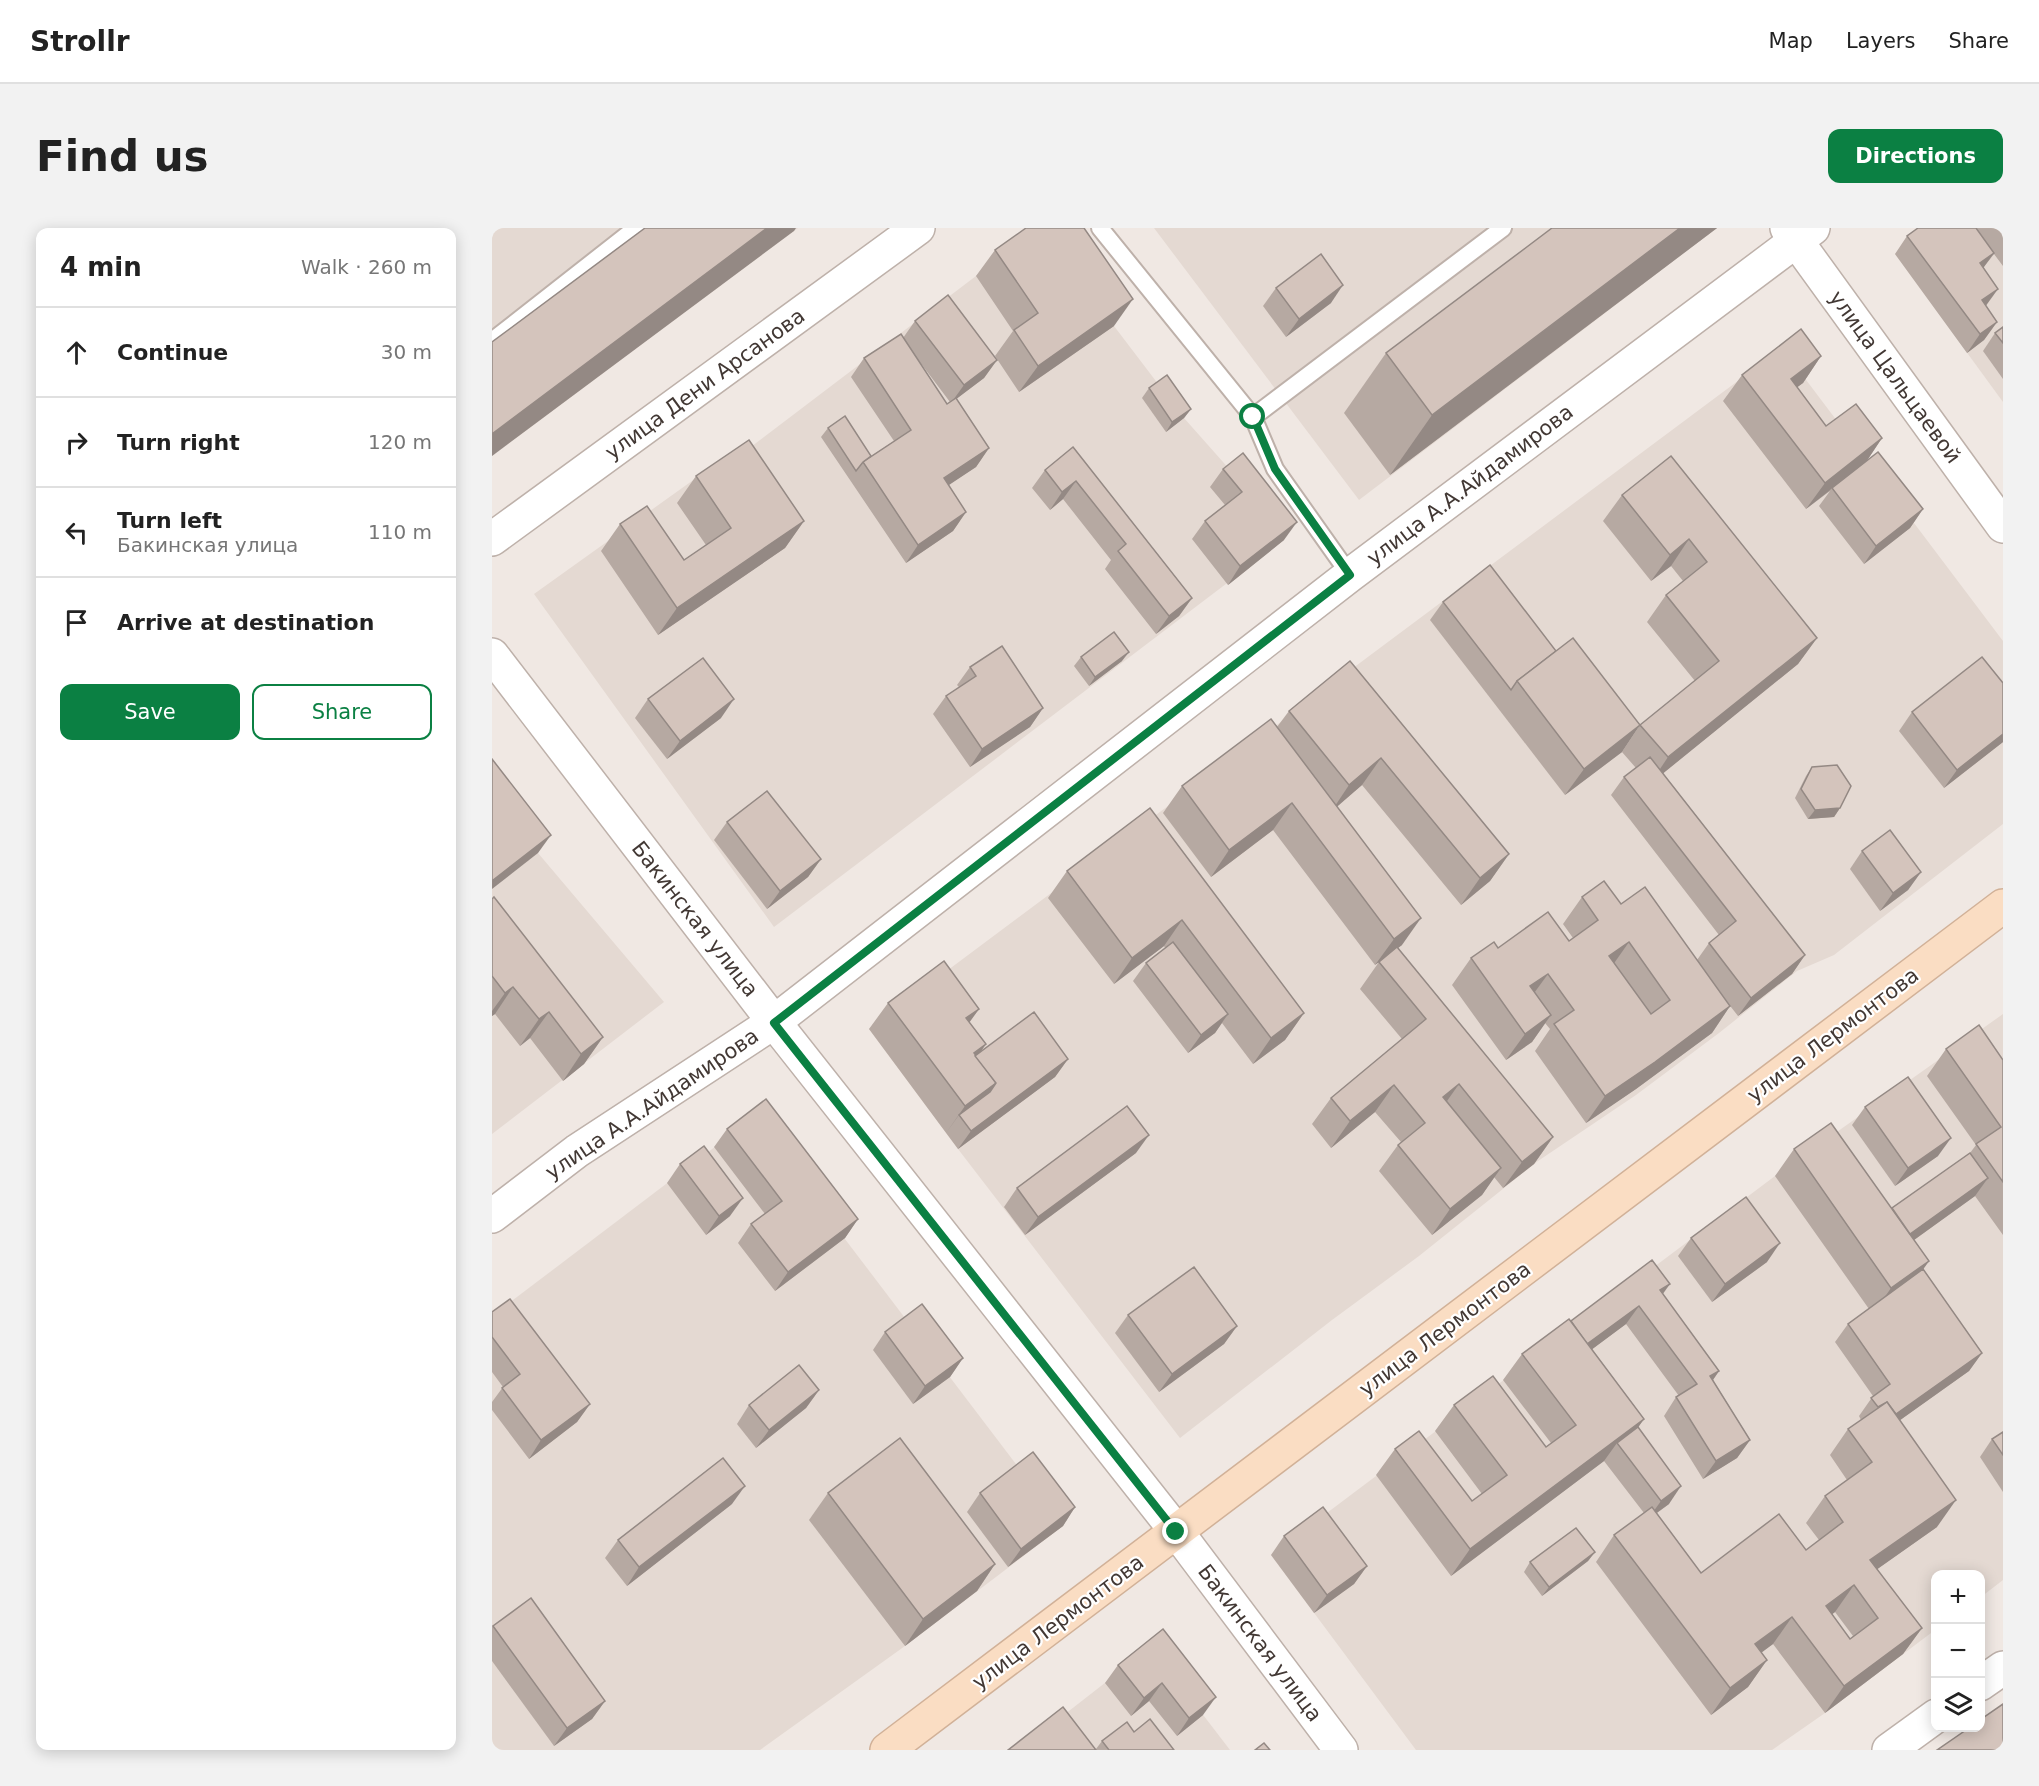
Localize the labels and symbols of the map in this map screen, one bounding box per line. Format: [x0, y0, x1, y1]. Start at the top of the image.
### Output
street label: улица Цальцаевой [1824, 286, 1966, 468]
street label: улица Дени Арсанова [601, 304, 809, 464]
street label: улица А.А.Айдамирова [1362, 400, 1578, 570]
route start [1239, 403, 1265, 429]
street label: Бакинская улица [627, 837, 763, 1001]
street label: улица Лермонтова [1743, 963, 1923, 1107]
street label: улица А.А.Айдамирова [541, 1024, 763, 1184]
street label: улица Лермонтова [1355, 1257, 1535, 1401]
route end [1162, 1518, 1188, 1544]
street label: улица Лермонтова [968, 1550, 1148, 1694]
street label: Бакинская улица [1193, 1560, 1327, 1726]

